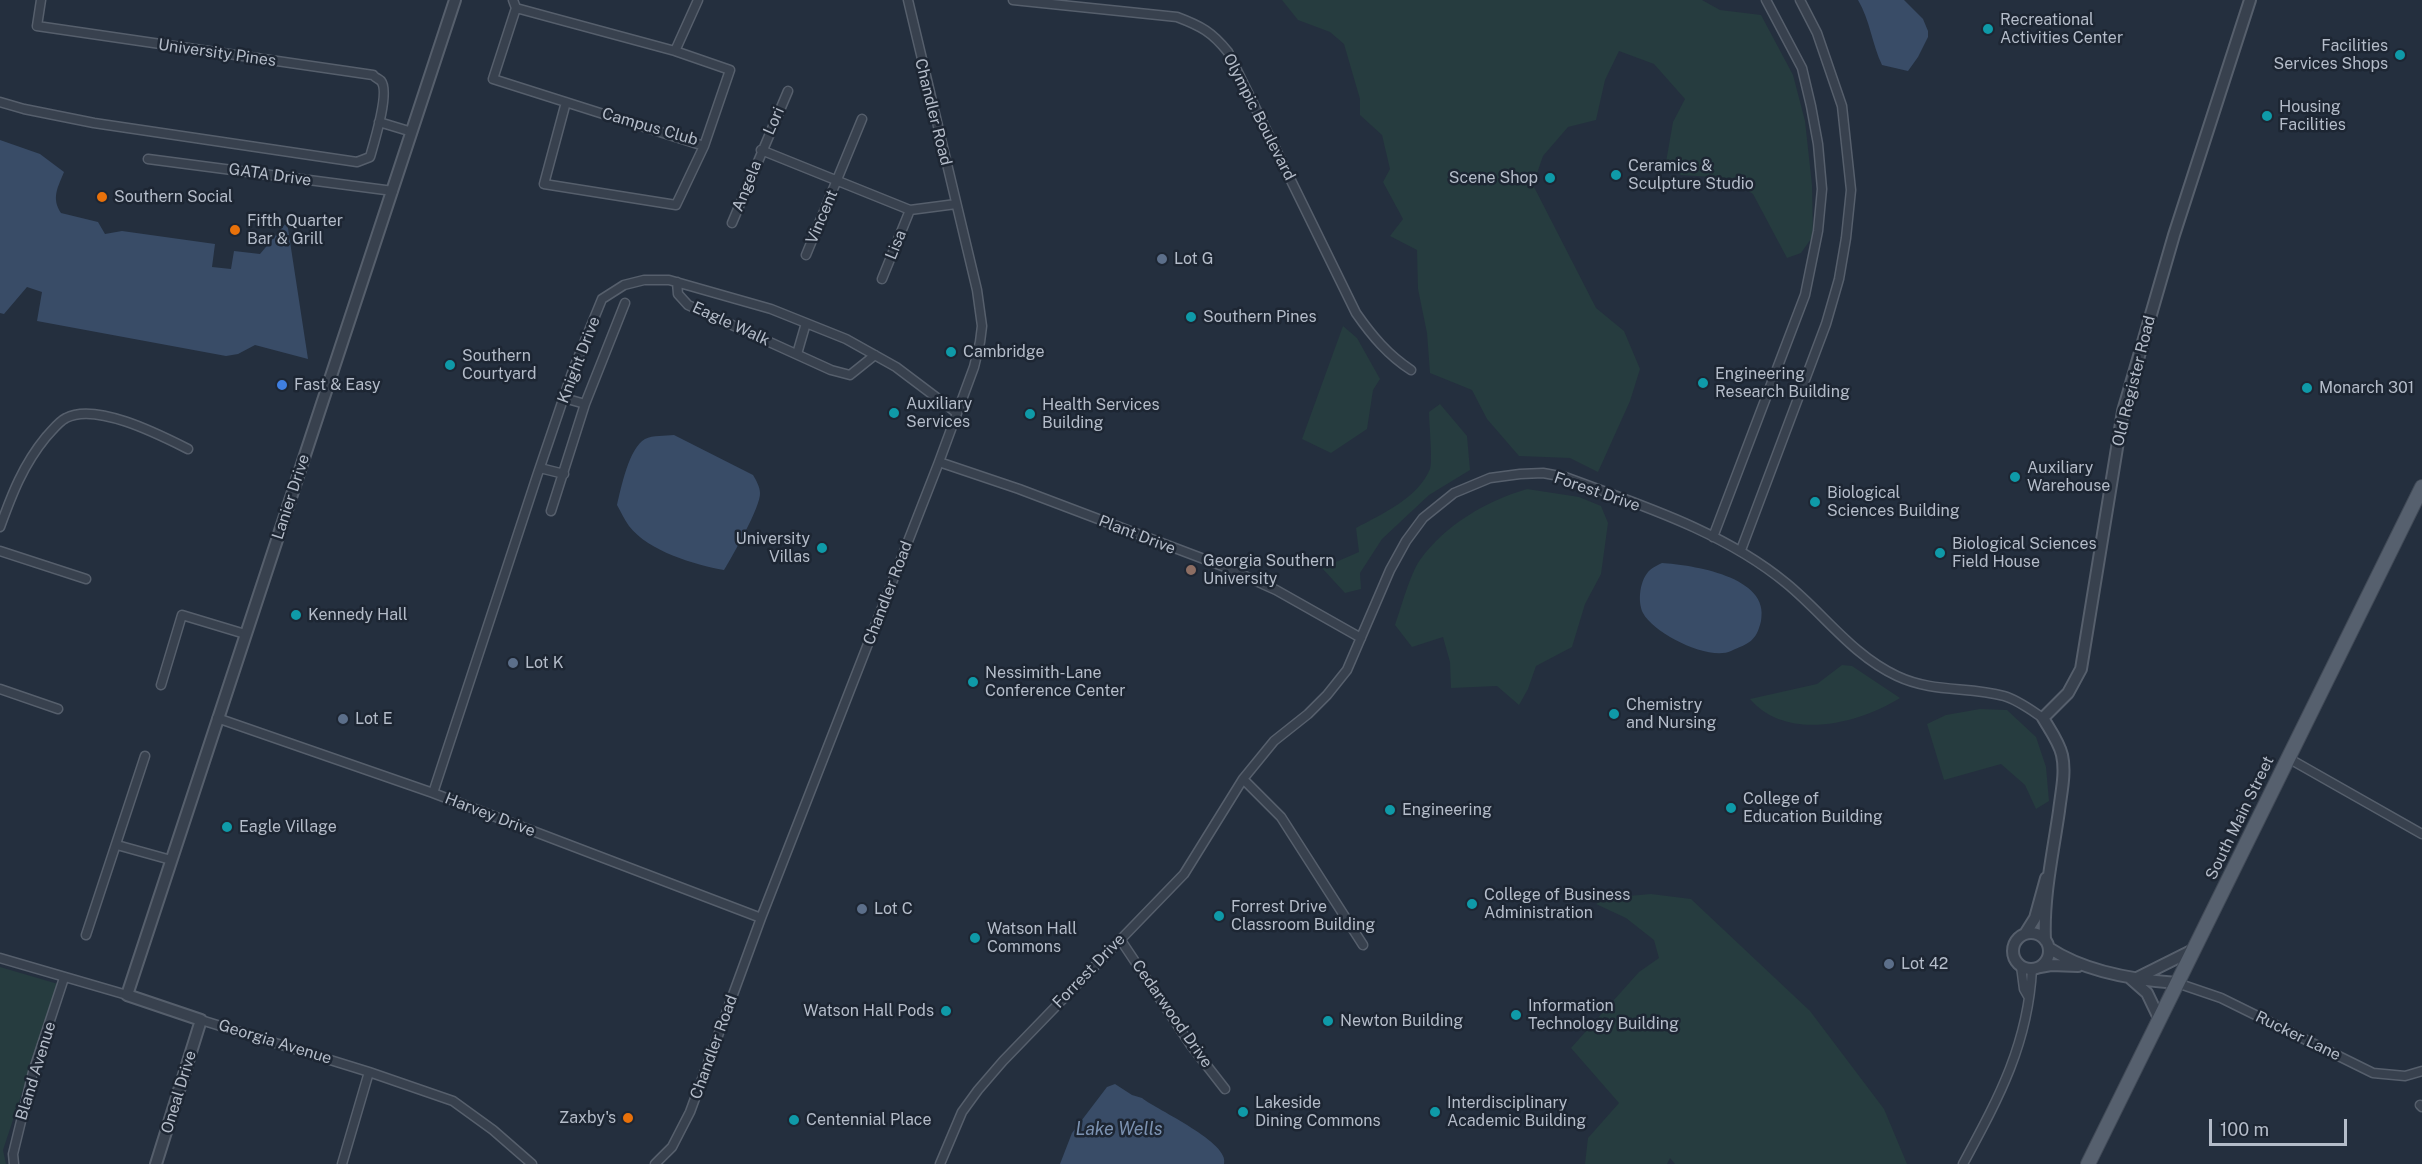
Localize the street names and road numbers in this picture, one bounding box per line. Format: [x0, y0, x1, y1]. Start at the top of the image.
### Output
street label: University Pines [157, 35, 277, 71]
street label: Olympic Boulevard [1219, 50, 1299, 184]
street label: Chandler Road [910, 57, 956, 167]
street label: Campus Club [600, 104, 700, 150]
street label: Lori [759, 104, 789, 138]
street label: Angela [728, 158, 766, 214]
street label: GATA Drive [227, 160, 313, 190]
street label: Vincent [802, 187, 842, 247]
street label: Lisa [881, 227, 911, 263]
street label: Eagle Walk [689, 298, 773, 350]
street label: Knight Drive [554, 314, 604, 406]
street label: Old Register Road [2108, 314, 2160, 448]
street label: Lanier Drive [268, 452, 314, 542]
street label: Forest Drive [1551, 468, 1643, 516]
street label: Plant Drive [1096, 512, 1178, 558]
street label: Chandler Road [859, 538, 917, 648]
street label: South Main Street [2202, 753, 2278, 883]
street label: Harvey Drive [442, 789, 538, 841]
street label: Forrest Drive [1049, 930, 1129, 1012]
street label: Cedarwood Drive [1128, 956, 1216, 1072]
street label: Chandler Road [686, 992, 742, 1102]
street label: Rucker Lane [2252, 1007, 2344, 1065]
street label: Georgia Avenue [216, 1016, 334, 1068]
street label: Bland Avenue [12, 1019, 60, 1123]
street label: Oneal Drive [157, 1048, 201, 1136]

